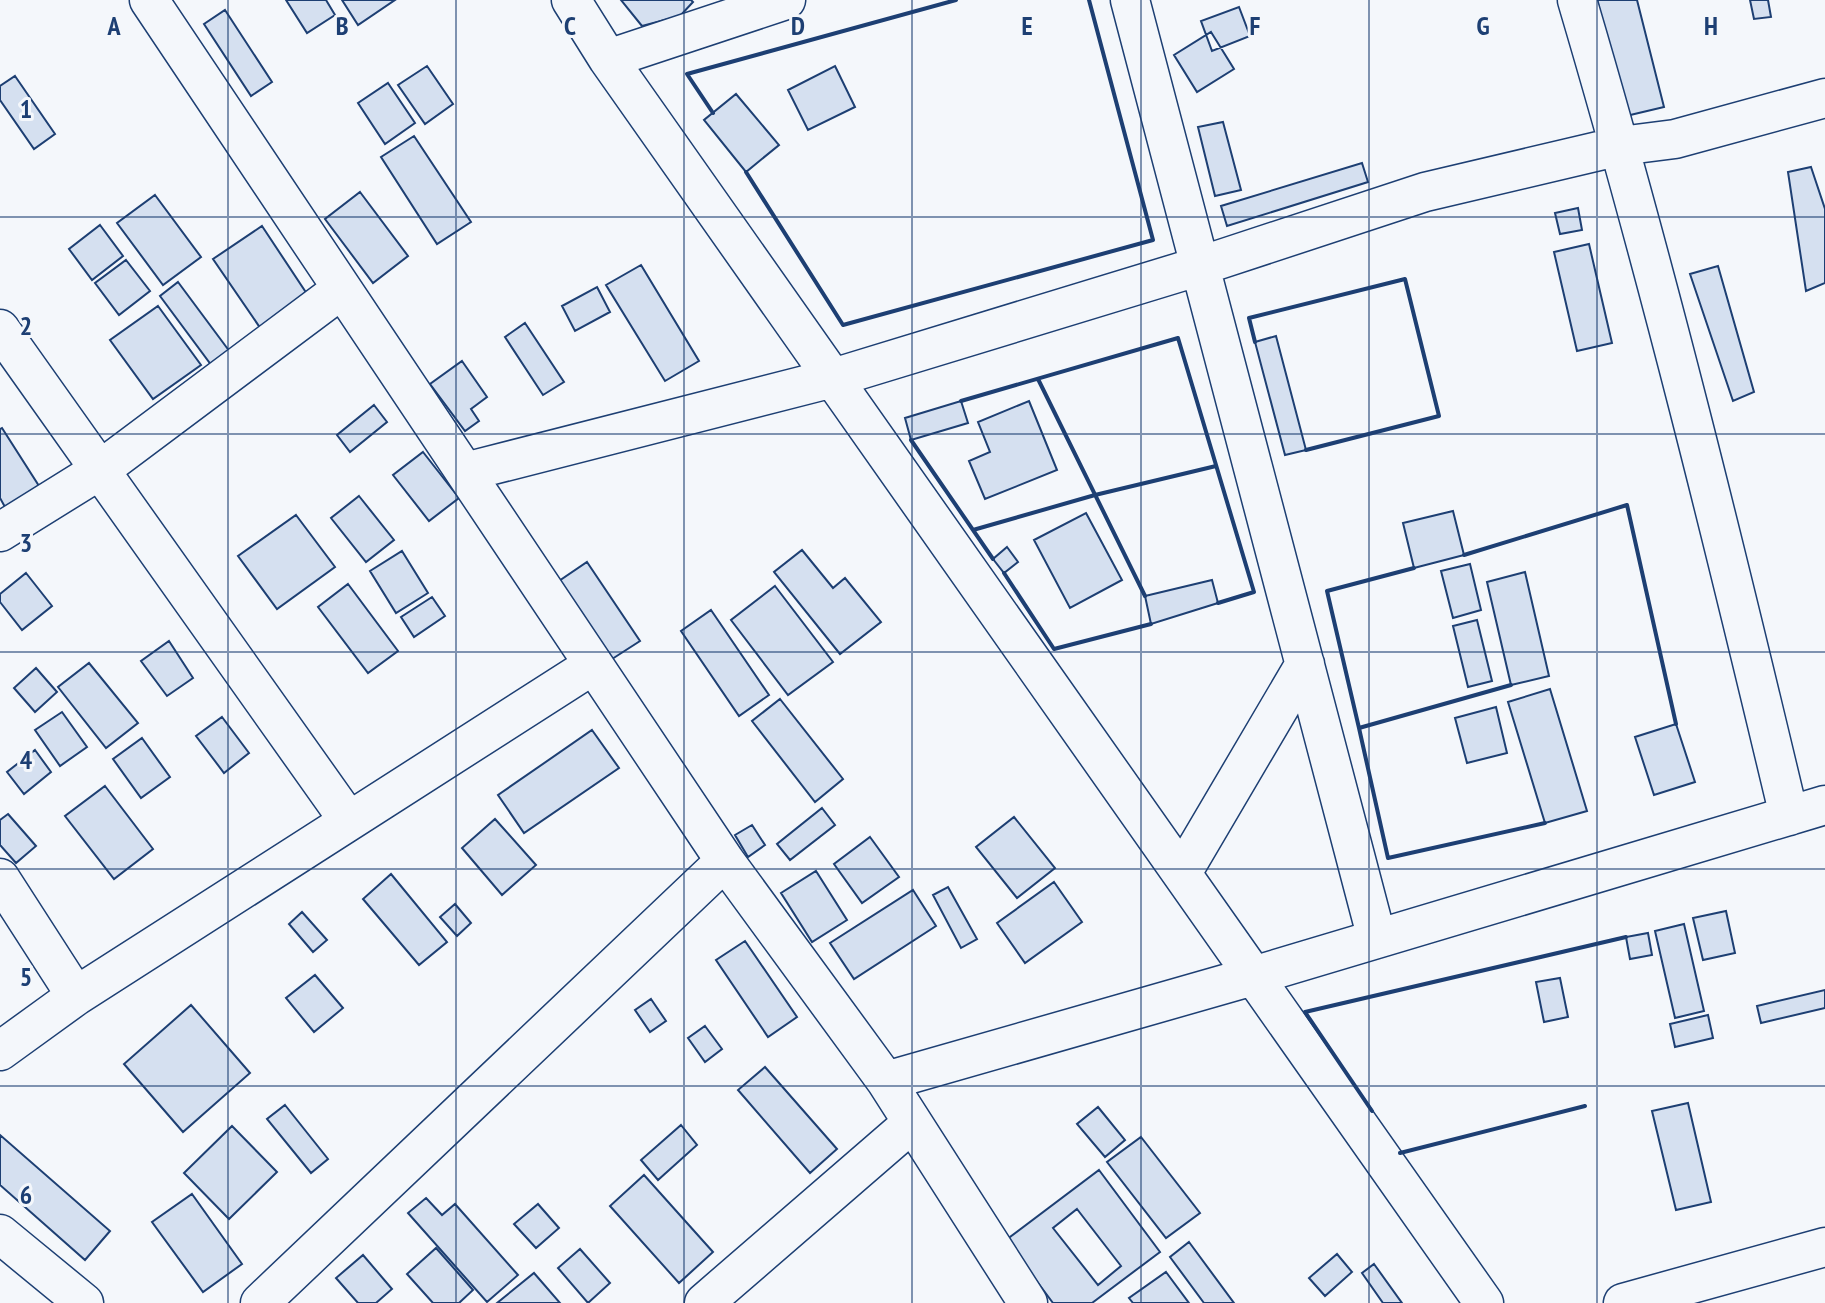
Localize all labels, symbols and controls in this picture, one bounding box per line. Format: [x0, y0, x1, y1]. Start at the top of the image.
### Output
text: A [106, 9, 121, 42]
text: B [336, 9, 349, 42]
text: C [564, 9, 576, 42]
text: D [791, 9, 805, 42]
text: E [1021, 9, 1033, 42]
text: F [1250, 9, 1261, 42]
text: G [1476, 9, 1490, 42]
text: H [1704, 9, 1718, 42]
text: 1 [20, 92, 32, 125]
text: 2 [20, 309, 32, 342]
text: 3 [20, 526, 32, 559]
text: 4 [20, 743, 33, 776]
text: 5 [20, 960, 32, 993]
text: 6 [20, 1178, 32, 1211]

